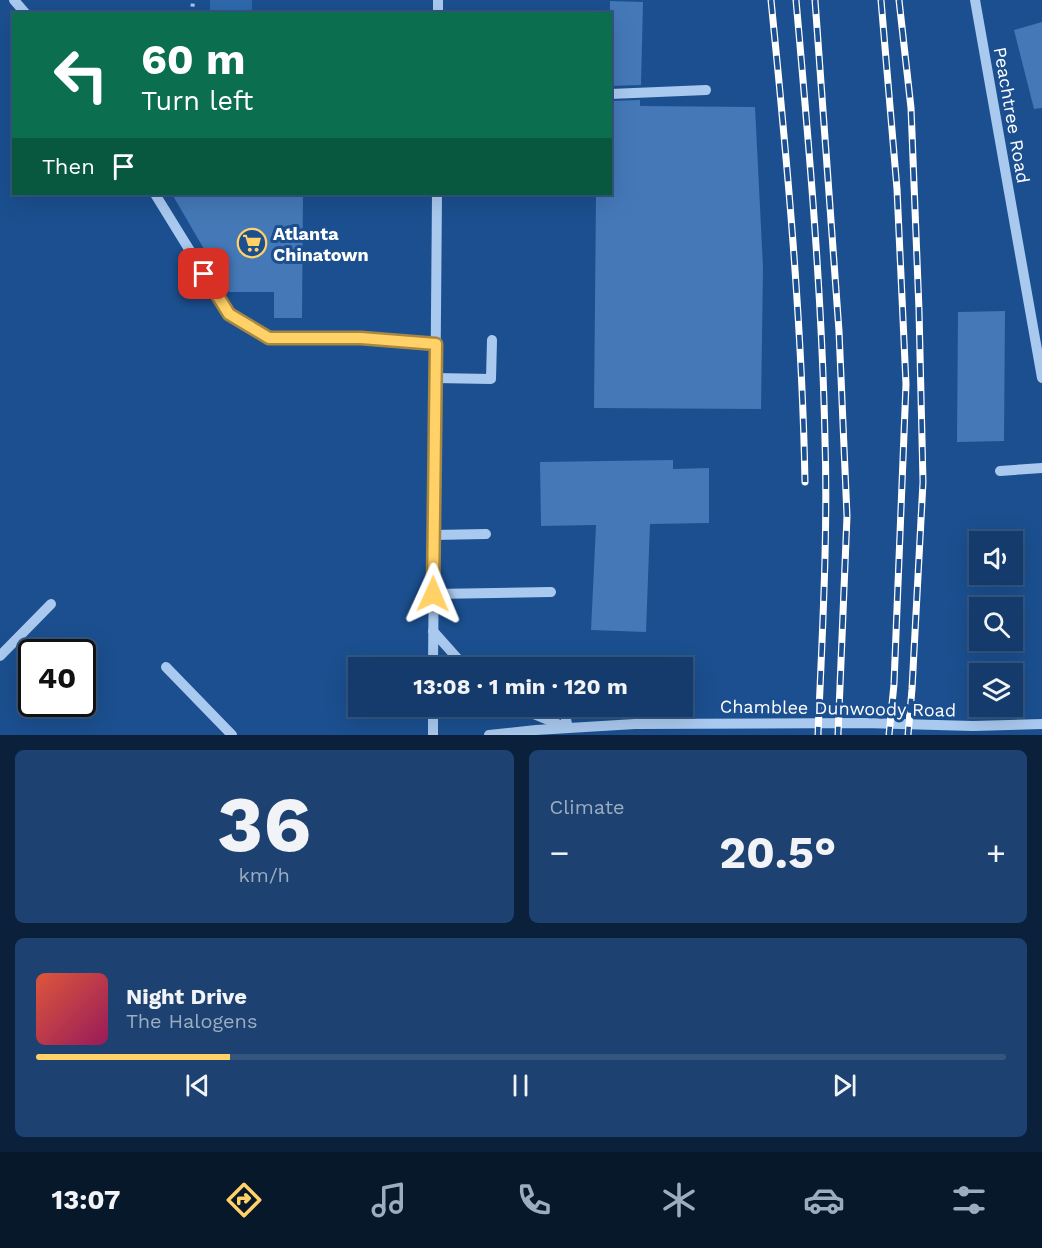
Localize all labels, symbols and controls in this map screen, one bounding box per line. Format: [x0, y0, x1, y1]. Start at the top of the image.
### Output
text: 60 m [141, 35, 245, 84]
icon: left [42, 36, 120, 114]
street label: Peachtree Road [990, 45, 1034, 185]
text: Turn left [141, 85, 253, 117]
icon: arrive [107, 150, 140, 183]
text: Then [42, 154, 95, 179]
place label: Atlanta Chinatown [273, 223, 369, 265]
supermarket icon: Atlanta Chinatown [236, 227, 268, 259]
pin [178, 248, 229, 299]
icon: arrive [187, 257, 220, 290]
map controls [969, 531, 1023, 717]
button: sound [969, 531, 1023, 585]
position arrow [401, 562, 465, 626]
button: search [969, 597, 1023, 651]
speed limit sign: 40 [18, 639, 96, 717]
button: layers [969, 663, 1023, 717]
text: 13:08 · 1 min · 120 m [413, 674, 628, 699]
street label: Chamblee Dunwoody Road [720, 695, 956, 721]
text: 36 [217, 778, 311, 870]
text: Climate [550, 795, 625, 819]
text: 20.5° [719, 826, 836, 879]
text: − [550, 833, 569, 872]
text: + [986, 833, 1006, 872]
text: km/h [238, 863, 290, 887]
text: Night Drive [126, 984, 247, 1009]
text: The Halogens [126, 1009, 258, 1033]
icon: previous [181, 1069, 214, 1102]
icon: pause [504, 1069, 537, 1102]
icon: next [828, 1069, 861, 1102]
icon: directions [223, 1179, 265, 1221]
icon: music [368, 1179, 410, 1221]
icon: phone [513, 1179, 555, 1221]
icon: climate [658, 1179, 700, 1221]
icon: car [803, 1179, 845, 1221]
icon: filters [948, 1179, 990, 1221]
text: 13:07 [52, 1184, 120, 1216]

